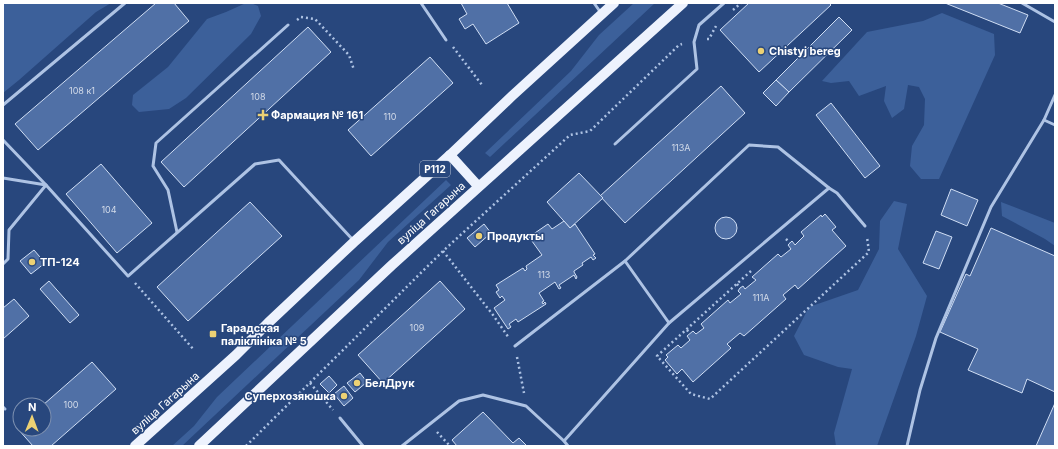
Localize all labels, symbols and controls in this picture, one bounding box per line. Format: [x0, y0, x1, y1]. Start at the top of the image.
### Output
place label: Chistyj bereg [769, 44, 841, 58]
marker: Chistyj bereg [756, 46, 766, 56]
house number: 108 к1 [69, 85, 95, 96]
house number: 108 [251, 91, 266, 102]
place label: Фармация № 161 [271, 108, 363, 122]
marker: Фармация № 161 [258, 110, 268, 120]
house number: 110 [384, 111, 397, 122]
house number: 113А [671, 142, 691, 153]
road number: Р112 [420, 161, 450, 177]
street label: вуліца Гагарына [394, 179, 468, 247]
house number: 104 [101, 204, 117, 215]
place label: Продукты [487, 229, 544, 243]
marker: Продукты [474, 231, 484, 241]
place label: ТП-124 [40, 255, 80, 269]
marker: ТП-124 [27, 257, 37, 267]
house number: 113 [538, 269, 551, 280]
house number: 111А [752, 292, 770, 303]
place label: Гарадская паліклініка № 5 [221, 321, 307, 348]
house number: 109 [410, 322, 425, 333]
marker: Гарадская паліклініка № 5 [208, 329, 218, 339]
street label: вуліца Гагарына [128, 369, 202, 437]
place label: БелДрук [365, 376, 415, 390]
marker: БелДрук [352, 378, 362, 388]
place label: Суперхозяюшка [244, 389, 336, 403]
marker: Суперхозяюшка [339, 391, 349, 401]
north arrow [12, 397, 52, 437]
house number: 100 [63, 399, 79, 410]
text: N [28, 400, 36, 414]

